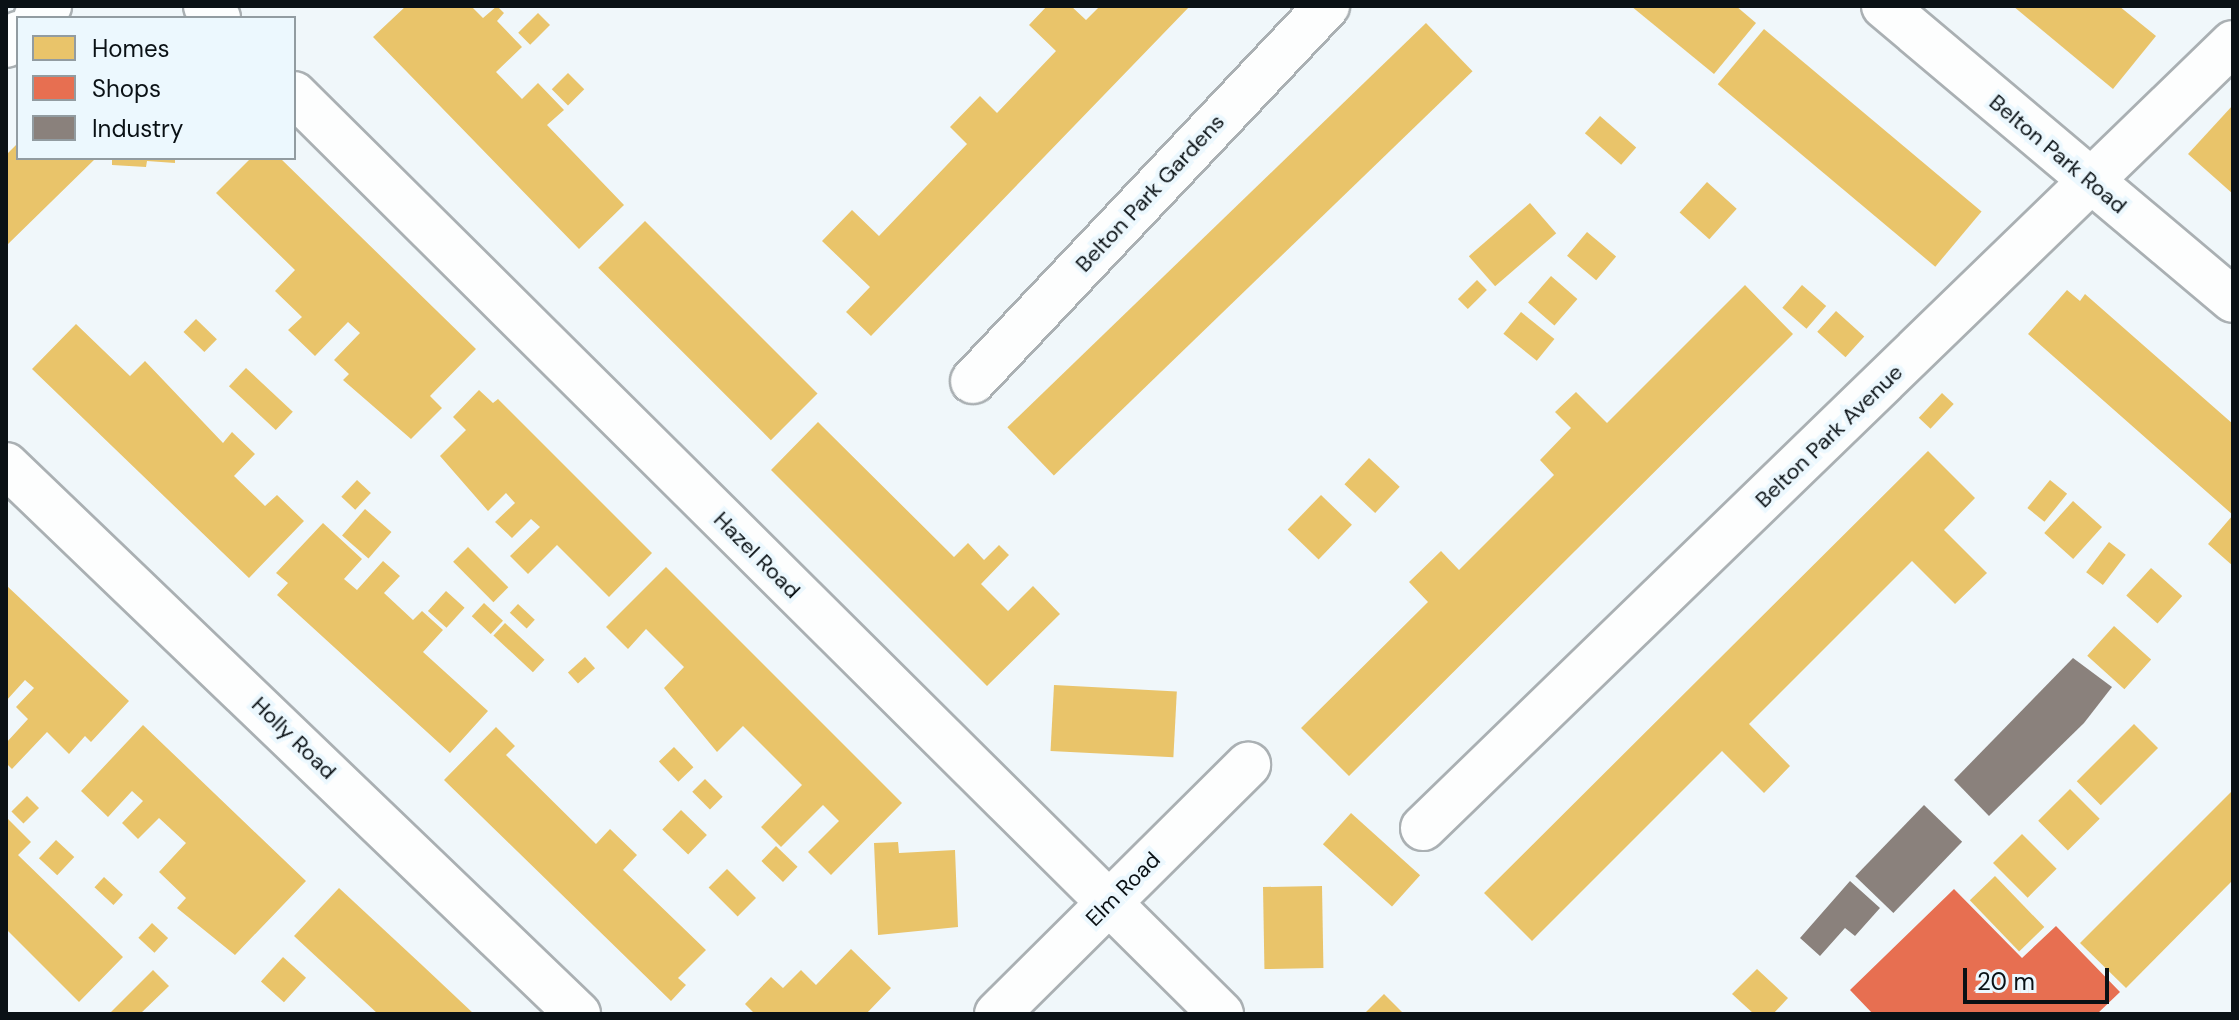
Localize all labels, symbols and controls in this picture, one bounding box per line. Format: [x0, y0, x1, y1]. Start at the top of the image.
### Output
legend [16, 16, 296, 160]
text: Homes [92, 33, 170, 64]
text: Shops [92, 73, 161, 104]
street label: Belton Park Road [1984, 89, 2132, 219]
street label: Belton Park Gardens [1070, 109, 1230, 277]
text: Industry [92, 113, 183, 144]
street label: Belton Park Avenue [1750, 359, 1908, 513]
street label: Hazel Road [708, 506, 806, 604]
street label: Holly Road [246, 691, 342, 785]
street label: Elm Road [1080, 846, 1166, 932]
scale bar [1967, 952, 2113, 1002]
text: 20 m [1977, 966, 2035, 997]

